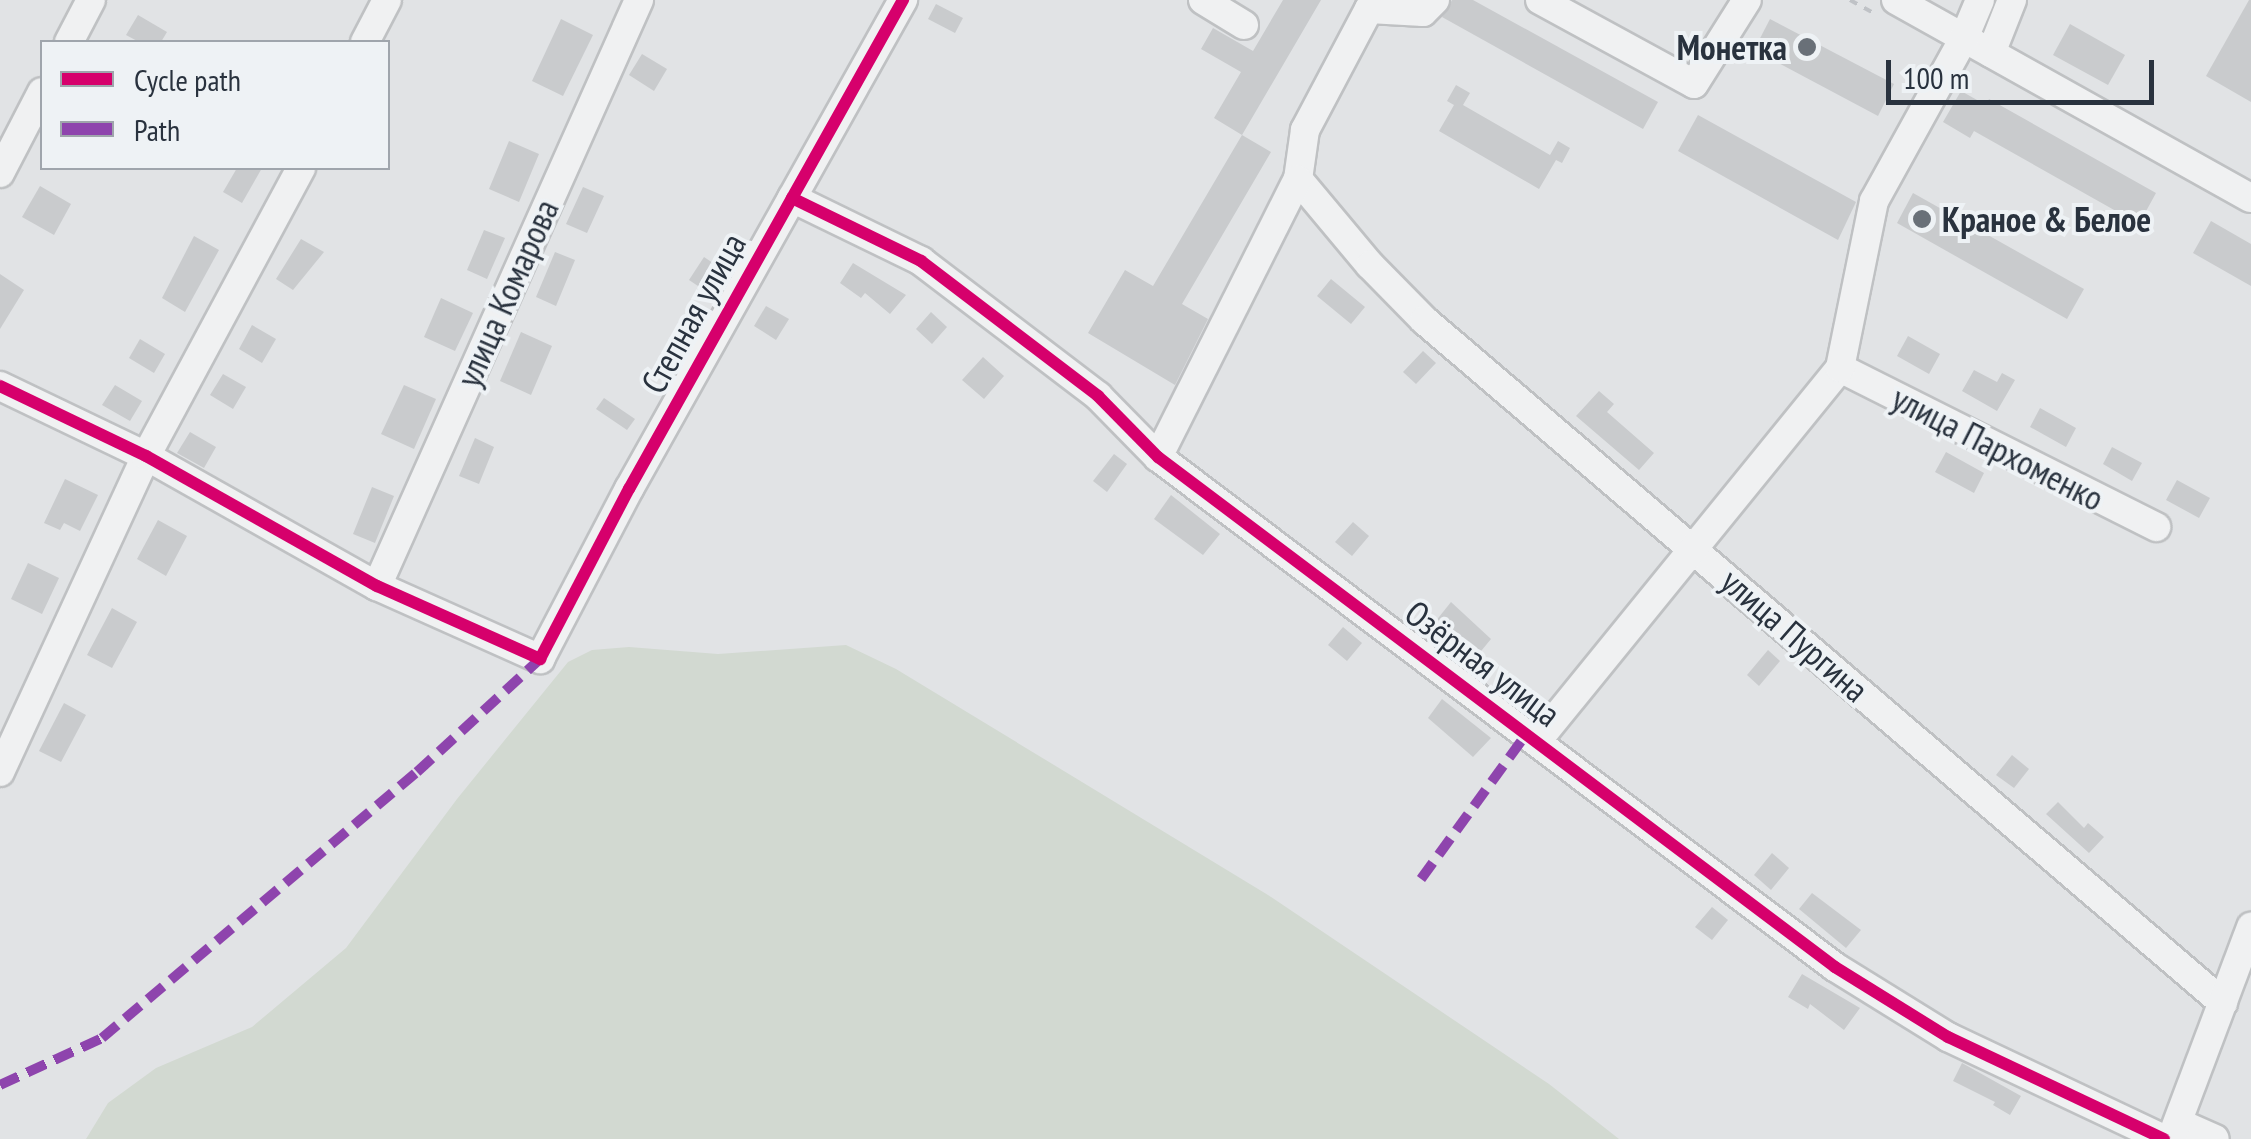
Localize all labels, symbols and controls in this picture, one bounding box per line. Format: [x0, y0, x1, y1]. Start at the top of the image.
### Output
place label: Монетка [1677, 26, 1787, 68]
marker: Монетка [1796, 36, 1818, 58]
legend [40, 40, 390, 170]
scale bar [1891, 40, 2158, 102]
text: 100 m [1903, 58, 1969, 97]
text: Cycle path [134, 60, 241, 99]
text: Path [134, 110, 180, 149]
street label: улица Комарова [447, 193, 567, 393]
place label: Краное & Белое [1942, 198, 2151, 240]
marker: Краное & Белое [1911, 208, 1933, 230]
street label: Степная улица [632, 226, 754, 400]
street label: улица Пархоменко [1885, 377, 2111, 519]
street label: улица Пургина [1713, 560, 1877, 710]
street label: Озёрная улица [1397, 591, 1569, 735]

